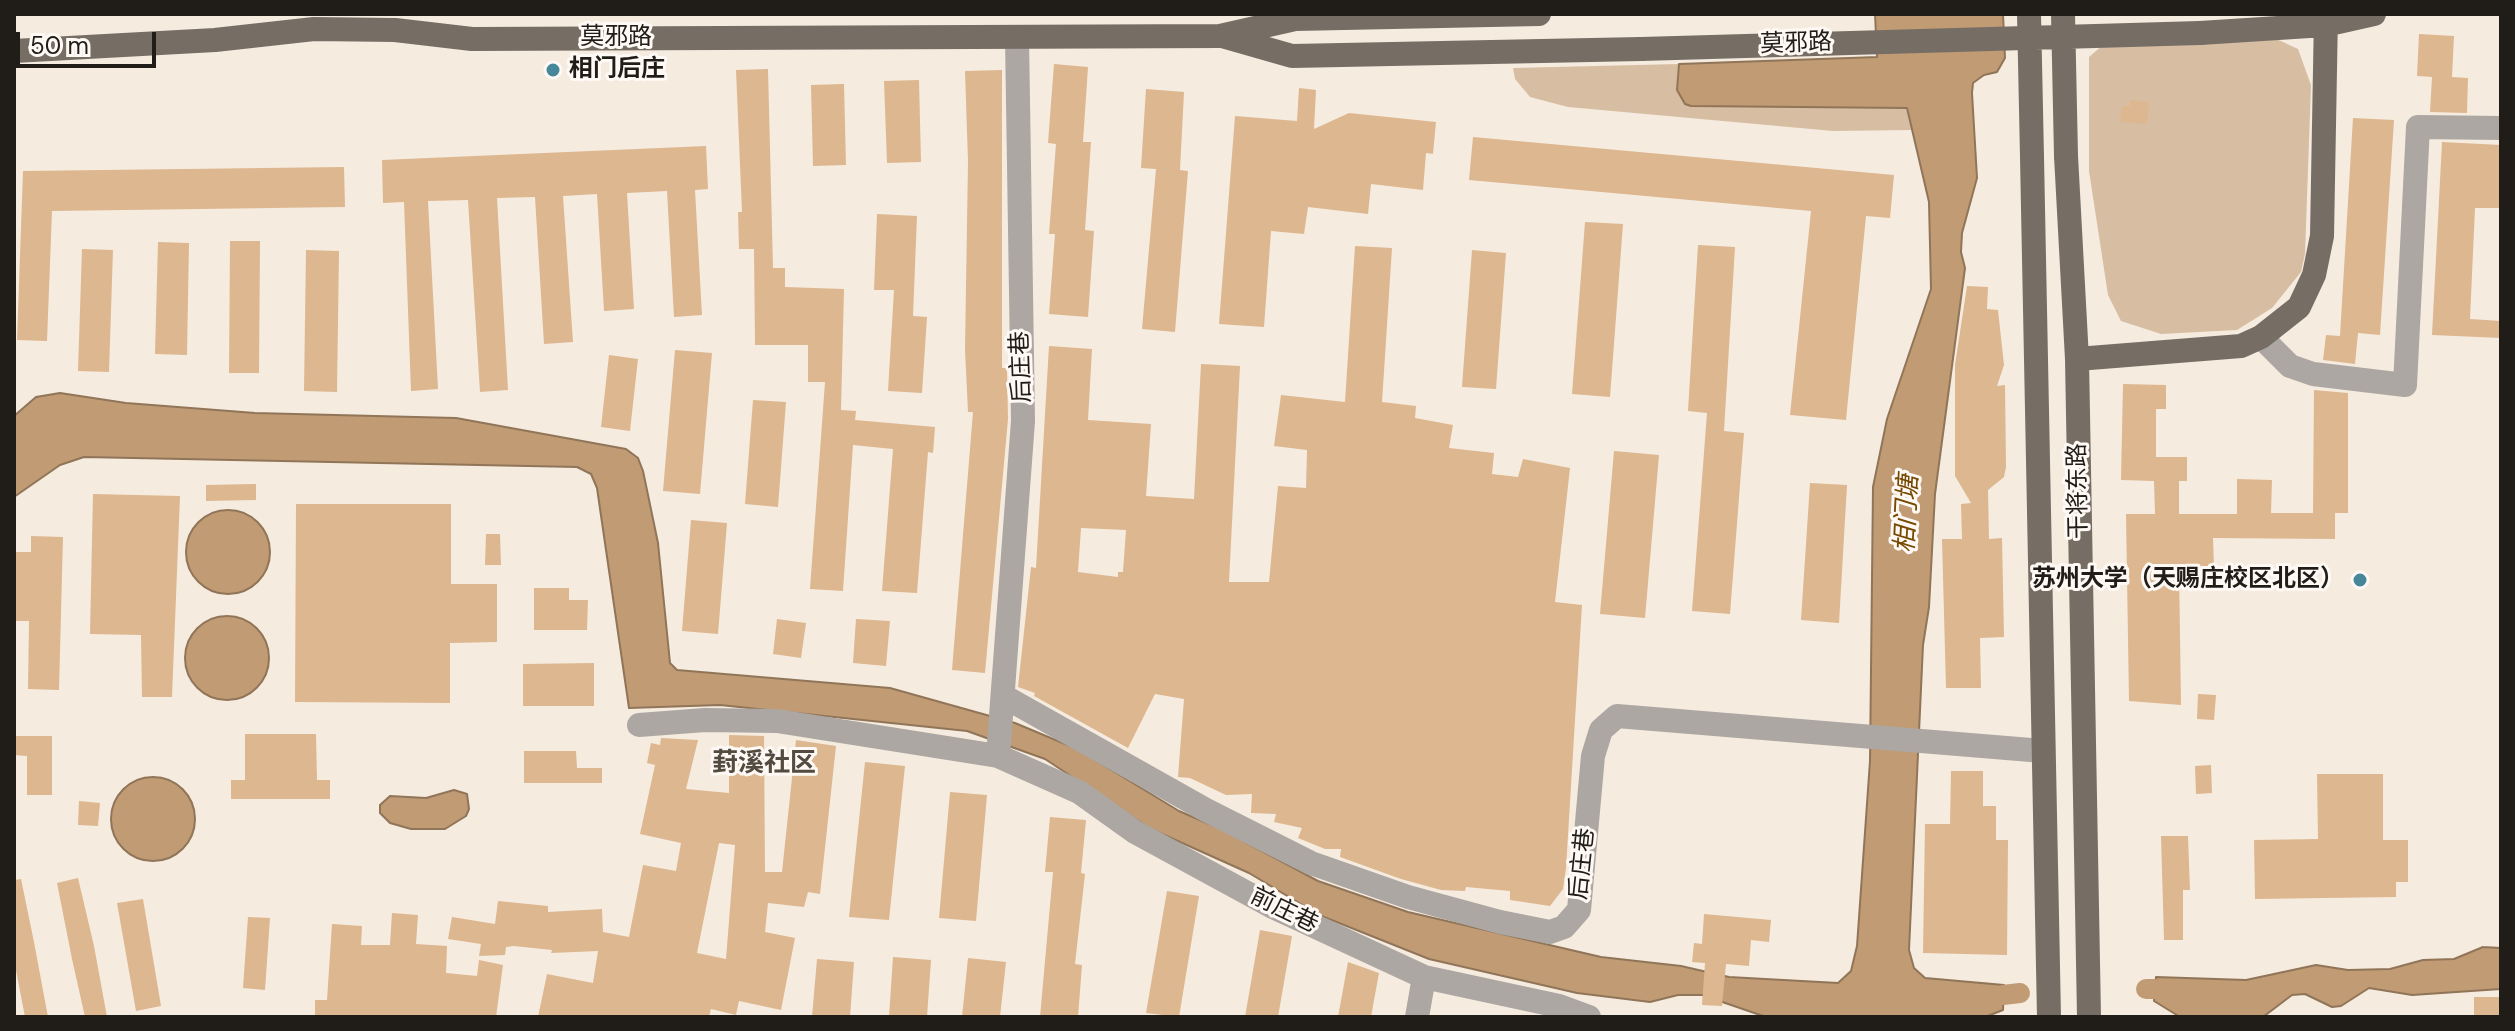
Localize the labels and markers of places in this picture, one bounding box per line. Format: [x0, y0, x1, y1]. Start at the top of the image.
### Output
place label: 相门后庄 [569, 56, 665, 84]
marker: 相门后庄 [544, 61, 562, 79]
place label: 苏州大学（天赐庄校区北区） [2032, 566, 2344, 594]
marker: 苏州大学（天赐庄校区北区） [2351, 571, 2369, 589]

